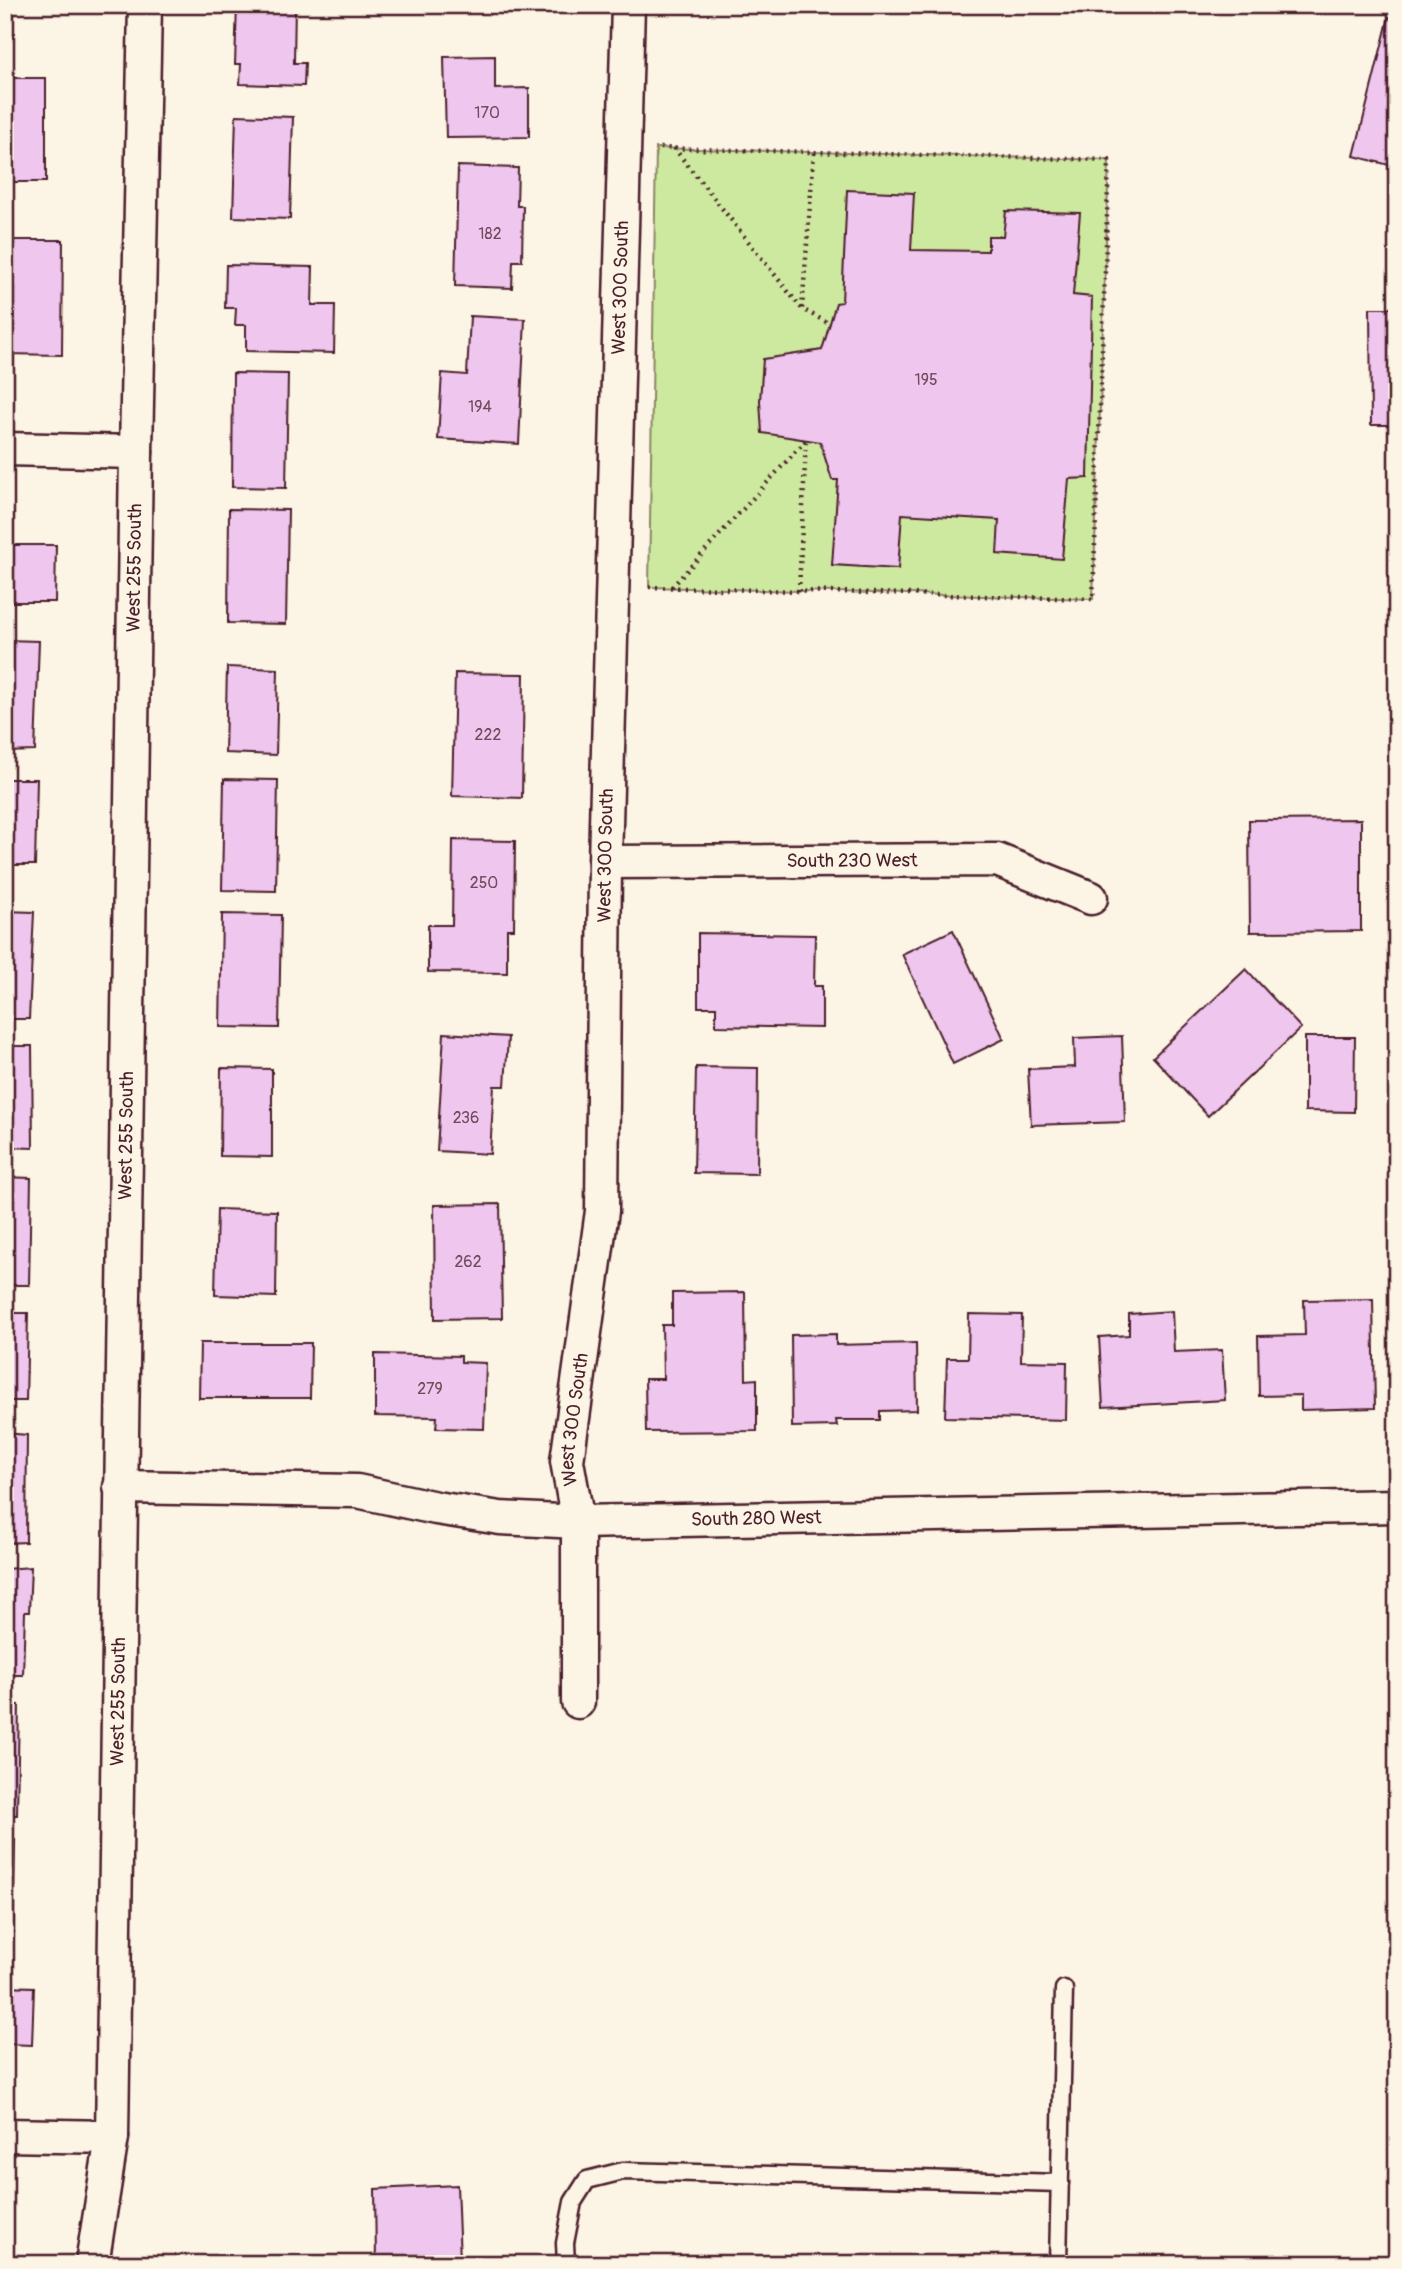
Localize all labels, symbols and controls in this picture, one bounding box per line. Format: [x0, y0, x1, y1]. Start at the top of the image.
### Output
house number: 170 [474, 103, 500, 123]
street label: West 300 South [607, 220, 634, 355]
house number: 182 [478, 224, 502, 244]
house number: 195 [914, 370, 938, 390]
house number: 194 [468, 397, 492, 417]
street label: West 255 South [121, 503, 147, 632]
house number: 222 [475, 725, 501, 745]
street label: West 300 South [592, 788, 619, 923]
street label: South 230 West [786, 848, 918, 873]
house number: 250 [470, 873, 498, 893]
street label: West 255 South [113, 1071, 139, 1200]
house number: 236 [453, 1108, 479, 1128]
house number: 262 [454, 1252, 482, 1272]
street label: West 300 South [555, 1351, 594, 1488]
house number: 279 [417, 1379, 443, 1399]
street label: South 280 West [691, 1505, 822, 1532]
street label: West 255 South [105, 1637, 131, 1766]

